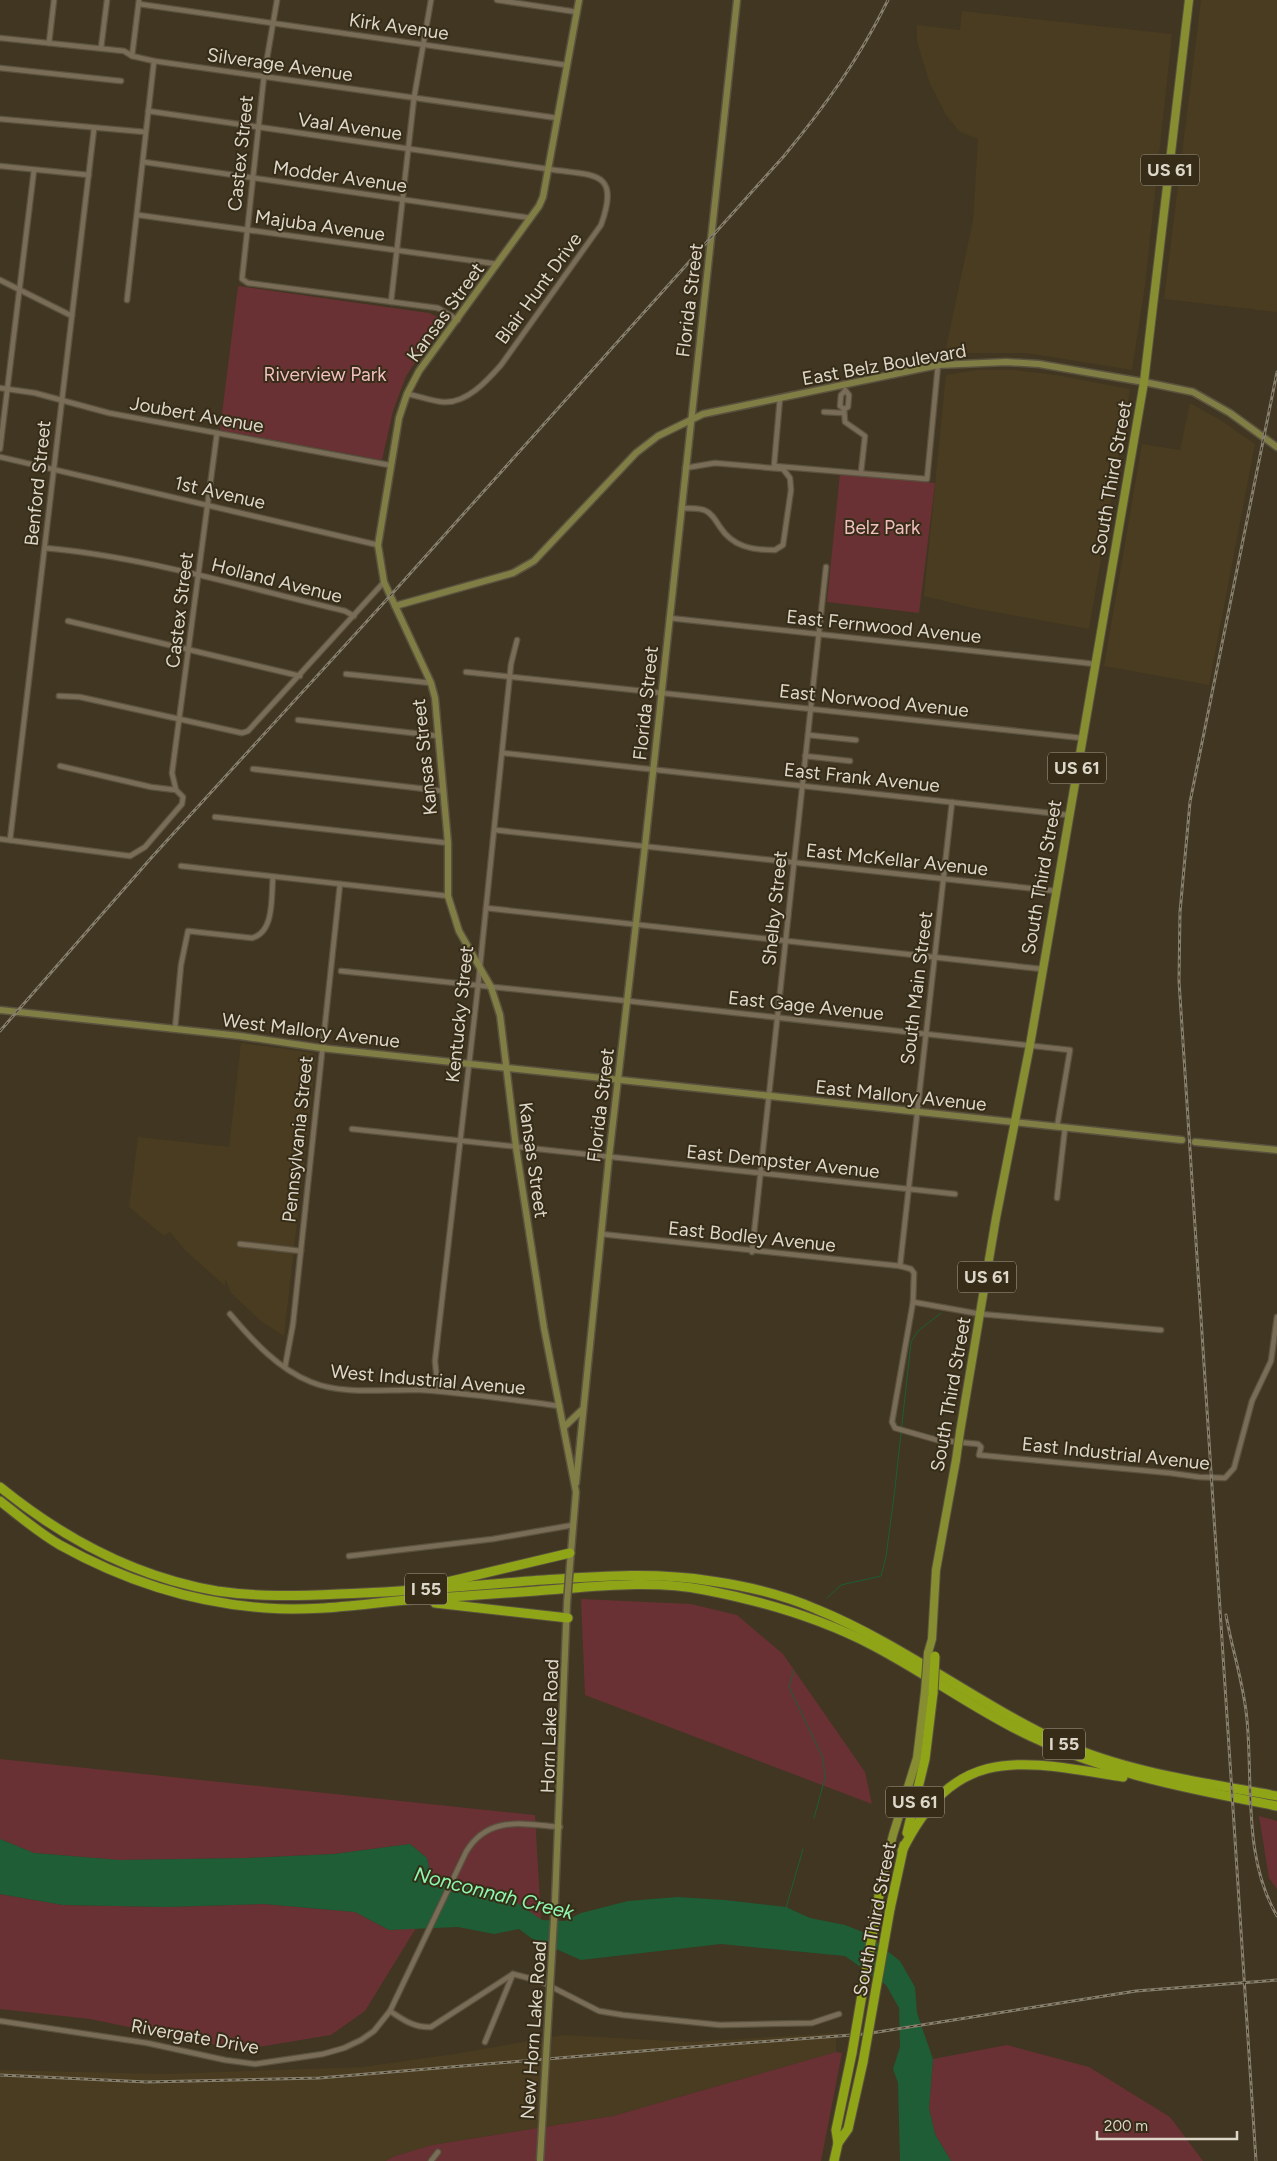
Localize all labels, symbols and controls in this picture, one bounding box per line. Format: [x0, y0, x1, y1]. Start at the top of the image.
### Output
street label: Kirk Avenue [348, 8, 450, 45]
street label: Silverage Avenue [206, 43, 354, 86]
street label: Castex Street [223, 94, 258, 212]
street label: Vaal Avenue [296, 108, 403, 145]
road number: US 61 [1141, 154, 1199, 186]
street label: Modder Avenue [271, 156, 408, 197]
street label: Majuba Avenue [253, 205, 387, 246]
street label: Blair Hunt Drive [490, 228, 587, 349]
street label: Florida Street [671, 242, 708, 359]
street label: Kansas Street [402, 258, 489, 366]
street label: East Belz Boulevard [800, 339, 968, 390]
park label: Riverview Park [264, 363, 387, 386]
street label: Joubert Avenue [128, 391, 266, 438]
street label: South Third Street [1087, 399, 1136, 557]
street label: Benford Street [19, 419, 56, 547]
street label: 1st Avenue [172, 471, 268, 514]
park label: Belz Park [844, 516, 921, 539]
street label: Castex Street [161, 551, 198, 669]
street label: Holland Avenue [209, 553, 345, 608]
street label: East Fernwood Avenue [785, 605, 983, 648]
street label: Florida Street [628, 645, 663, 761]
street label: East Norwood Avenue [778, 679, 970, 722]
street label: Kansas Street [407, 698, 442, 816]
road number: US 61 [1048, 752, 1106, 784]
street label: East Frank Avenue [783, 758, 941, 797]
street label: South Third Street [1017, 798, 1066, 956]
street label: East McKellar Avenue [805, 838, 989, 881]
street label: Shelby Street [757, 849, 792, 967]
street label: South Main Street [896, 910, 937, 1066]
street label: Kentucky Street [441, 944, 478, 1084]
street label: East Gage Avenue [727, 986, 885, 1025]
street label: West Mallory Avenue [221, 1008, 401, 1053]
street label: Florida Street [582, 1047, 619, 1164]
street label: Pennsylvania Street [277, 1055, 318, 1223]
street label: East Mallory Avenue [814, 1075, 988, 1116]
street label: Kansas Street [514, 1101, 553, 1220]
street label: East Dempster Avenue [685, 1140, 881, 1183]
street label: East Bodley Avenue [667, 1216, 837, 1257]
road number: US 61 [958, 1262, 1016, 1292]
street label: South Third Street [926, 1315, 975, 1473]
street label: West Industrial Avenue [329, 1360, 526, 1399]
street label: East Industrial Avenue [1021, 1432, 1211, 1475]
road number: I 55 [405, 1574, 447, 1605]
street label: Horn Lake Road [536, 1658, 563, 1794]
road number: I 55 [1043, 1728, 1085, 1760]
road number: US 61 [886, 1786, 944, 1818]
street label: South Third Street [848, 1840, 901, 1998]
water label: Nonconnah Creek [412, 1862, 578, 1925]
street label: New Horn Lake Road [516, 1940, 551, 2120]
street label: Rivergate Drive [129, 2014, 261, 2059]
scale bar [1097, 2108, 1237, 2140]
text: 200 m [1104, 2117, 1148, 2135]

